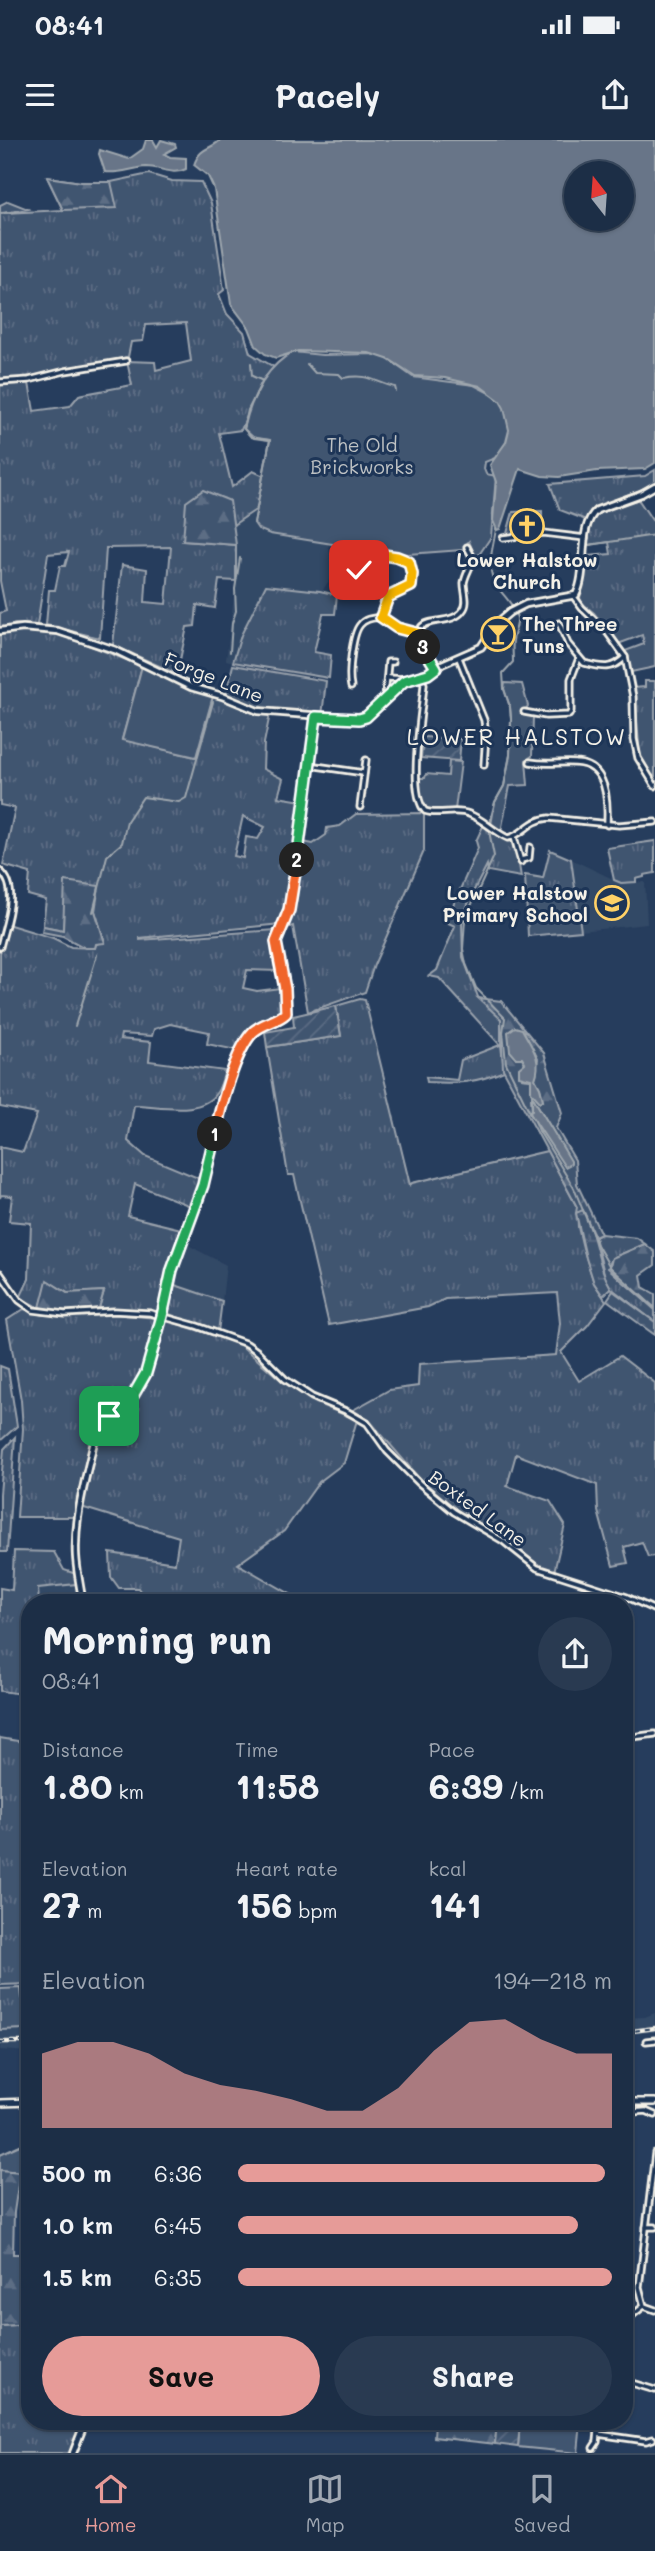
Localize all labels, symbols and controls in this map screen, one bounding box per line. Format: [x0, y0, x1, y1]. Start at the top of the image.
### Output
text: 08:41 [35, 8, 104, 42]
text: Pacely [275, 74, 380, 116]
icon: menu [21, 76, 59, 114]
icon: share [596, 76, 634, 114]
north arrow [564, 161, 634, 231]
map controls [564, 161, 634, 231]
park label: The Old Brickworks [310, 432, 414, 479]
church icon: Lower Halstow Church [508, 507, 546, 545]
pin [329, 540, 389, 600]
place label: Lower Halstow Church [456, 547, 598, 594]
icon: check [340, 551, 378, 589]
place label: The Three Tuns [522, 611, 617, 658]
bar icon: The Three Tuns [479, 615, 517, 653]
pin: 3 [406, 630, 440, 664]
text: 3 [417, 634, 428, 659]
street label: Forge Lane [161, 646, 267, 708]
district label: LOWER HALSTOW [407, 721, 627, 751]
pin: 2 [280, 842, 314, 878]
text: 2 [291, 847, 302, 872]
place label: Lower Halstow Primary School [442, 880, 588, 927]
school or university icon: Lower Halstow Primary School [593, 884, 631, 922]
pin: 1 [198, 1116, 232, 1152]
text: 1 [210, 1121, 219, 1146]
pin [79, 1386, 139, 1446]
icon: arrive [90, 1397, 128, 1435]
street label: Boxted Lane [424, 1464, 532, 1552]
text: Morning run [42, 1614, 272, 1664]
button: share [538, 1617, 612, 1691]
text: 08:41 [42, 1665, 101, 1695]
text: Distance [42, 1737, 124, 1762]
text: Time [235, 1737, 279, 1762]
text: Pace [429, 1737, 475, 1762]
text: 1.80 [42, 1762, 113, 1808]
text: 11:58 [235, 1762, 320, 1808]
text: 6:39 [429, 1762, 503, 1808]
text: km [113, 1779, 144, 1804]
text: /km [503, 1779, 544, 1804]
text: Elevation [42, 1856, 127, 1881]
text: Heart rate [235, 1856, 338, 1881]
text: kcal [429, 1856, 467, 1881]
text: 27 [42, 1881, 81, 1927]
text: 156 [235, 1881, 292, 1927]
text: 141 [429, 1881, 482, 1927]
text: m [81, 1898, 102, 1923]
text: bpm [292, 1898, 338, 1923]
text: Elevation [42, 1965, 145, 1995]
text: 194–218 m [493, 1965, 612, 1995]
text: 500 m [42, 2158, 112, 2188]
text: 6:36 [154, 2158, 202, 2188]
text: 1.0 km [42, 2210, 113, 2240]
text: 6:45 [154, 2210, 202, 2240]
text: 1.5 km [42, 2262, 112, 2292]
text: 6:35 [154, 2262, 202, 2292]
button: Save [42, 2336, 320, 2416]
button: Share [334, 2336, 612, 2416]
tab: Home [85, 2470, 136, 2537]
tab: Map [306, 2470, 345, 2537]
tab: Saved [514, 2470, 570, 2537]

